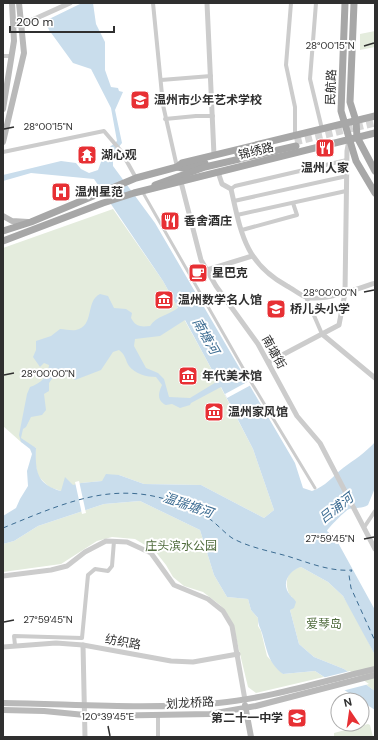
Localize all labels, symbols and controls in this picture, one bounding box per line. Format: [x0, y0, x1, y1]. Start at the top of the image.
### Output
scale bar [10, 8, 114, 34]
text: 200 m [16, 14, 53, 30]
text: 28°00'15"N [305, 39, 355, 52]
street label: 民航路 [322, 69, 340, 105]
school or university icon: 温州市少年艺术学校 [129, 89, 151, 111]
place label: 温州市少年艺术学校 [154, 92, 262, 108]
text: 28°00'15"N [23, 120, 73, 133]
restaurant icon: 温州人家 [314, 137, 336, 159]
street label: 锦绣路 [237, 139, 275, 163]
temple icon: 湖心观 [76, 144, 98, 166]
place label: 湖心观 [101, 147, 137, 163]
place label: 温州人家 [301, 160, 349, 176]
hospital icon: 温州星范 [50, 181, 72, 203]
place label: 温州星范 [75, 184, 123, 200]
restaurant icon: 香舍酒庄 [159, 210, 181, 232]
place label: 香舍酒庄 [184, 213, 232, 229]
cafe icon: 星巴克 [187, 262, 209, 284]
place label: 星巴克 [212, 265, 248, 281]
text: 28°00'00"N [303, 286, 357, 299]
museum icon: 温州数学名人馆 [153, 289, 175, 311]
place label: 温州数学名人馆 [178, 292, 262, 308]
school or university icon: 桥儿头小学 [265, 298, 287, 320]
place label: 桥儿头小学 [290, 301, 350, 317]
water label: 南塘河 [189, 315, 225, 360]
street label: 南塘街 [258, 332, 290, 372]
museum icon: 年代美术馆 [177, 365, 199, 387]
text: 28°00'00"N [21, 367, 75, 380]
place label: 年代美术馆 [202, 368, 262, 384]
museum icon: 温州家风馆 [203, 401, 225, 423]
place label: 温州家风馆 [228, 404, 288, 420]
water label: 吕浦河 [315, 487, 359, 527]
water label: 温瑞塘河 [161, 488, 218, 522]
text: 27°59'45"N [305, 532, 355, 545]
park label: 庄头滨水公园 [145, 538, 217, 554]
text: 27°59'45"N [23, 613, 73, 626]
park label: 爱琴岛 [306, 616, 342, 632]
street label: 纺织路 [104, 631, 142, 653]
north arrow [330, 692, 370, 732]
street label: 划龙桥路 [166, 694, 214, 712]
text: N [342, 695, 353, 710]
school or university icon: 第二十一中学 [286, 707, 308, 729]
text: 120°39'45"E [82, 710, 135, 723]
place label: 第二十一中学 [211, 710, 283, 726]

